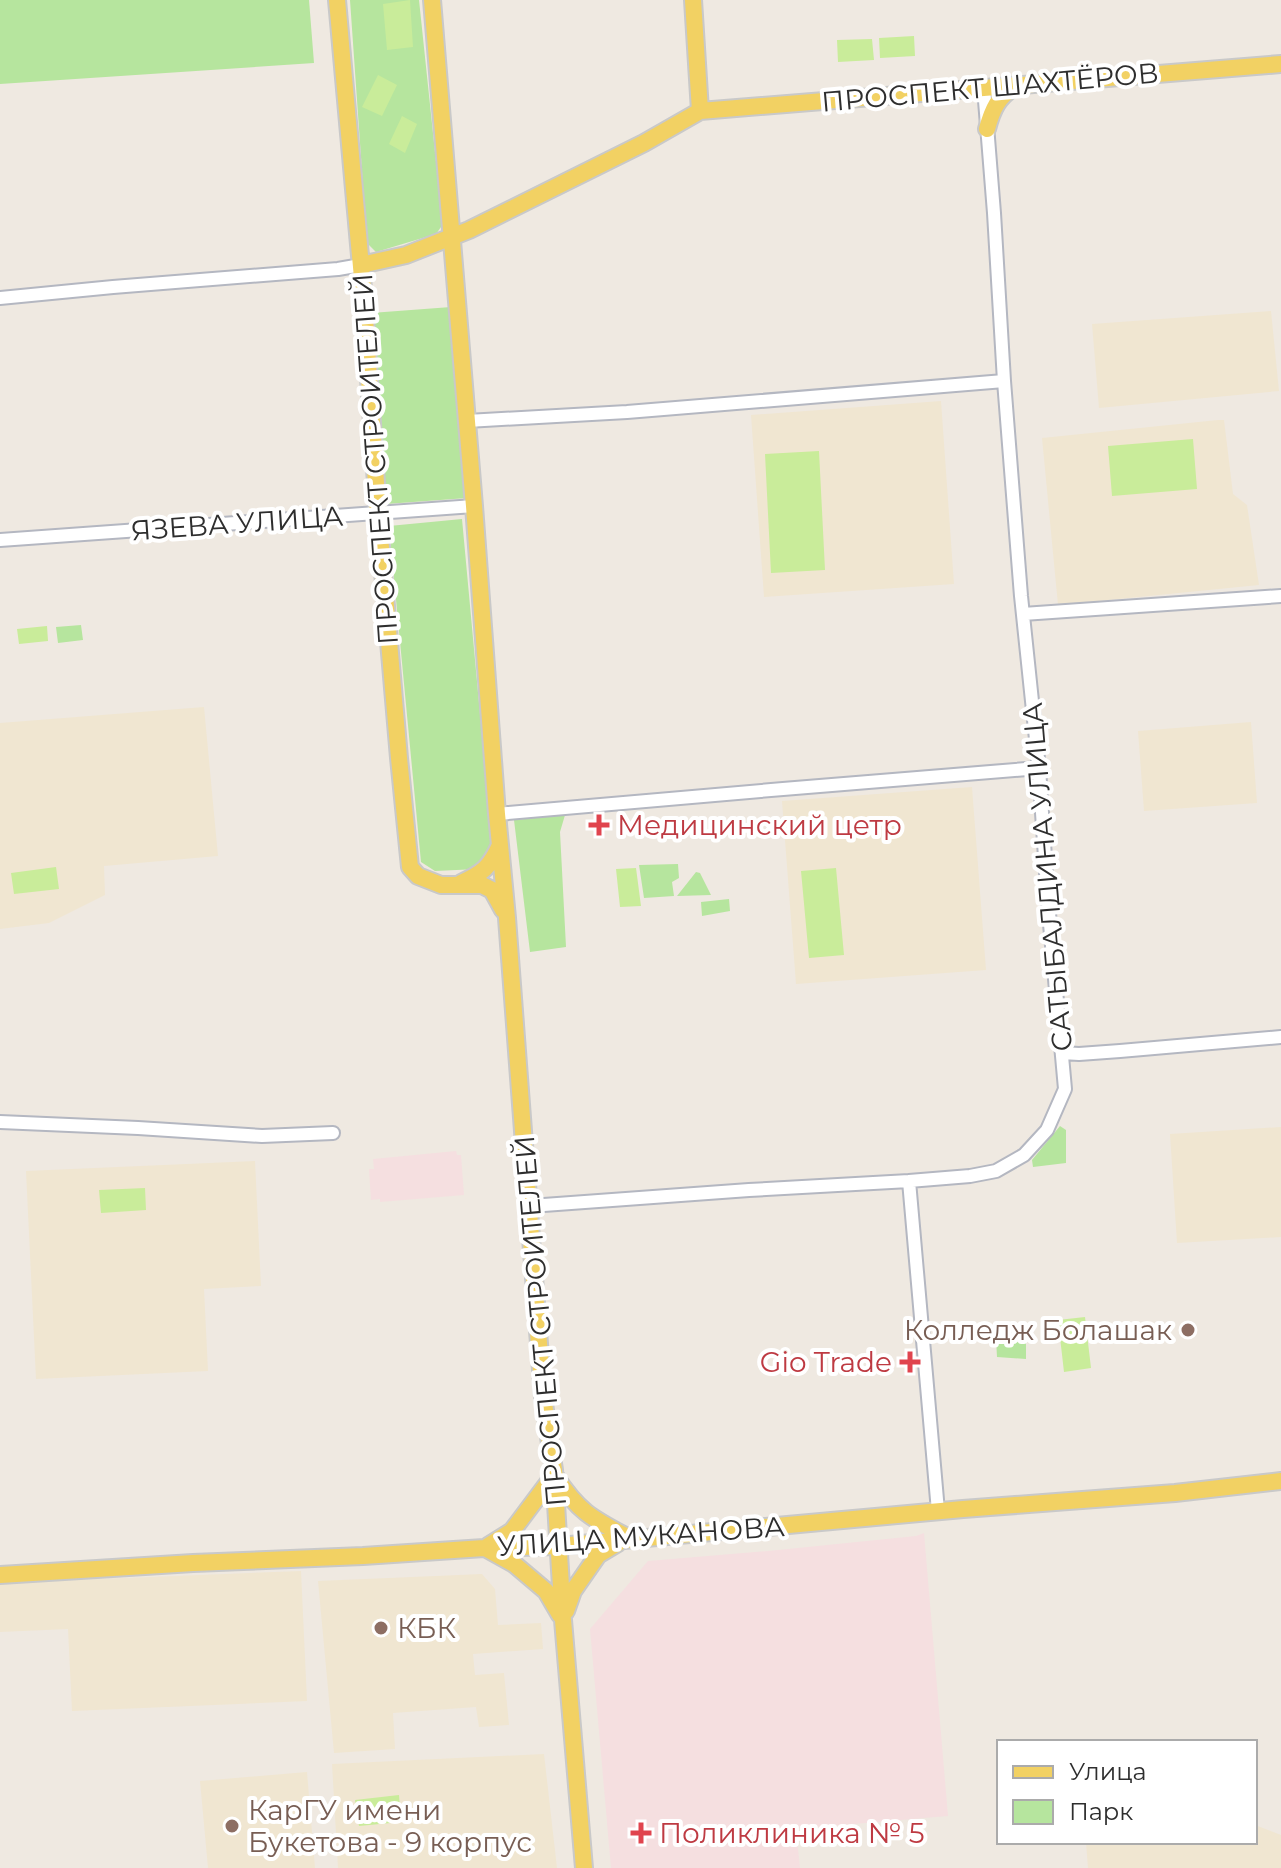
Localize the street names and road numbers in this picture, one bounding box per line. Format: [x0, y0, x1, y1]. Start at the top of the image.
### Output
street label: ПРОСПЕКТ ШАХТЁРОВ [820, 55, 1160, 119]
street label: ПРОСПЕКТ СТРОИТЕЛЕЙ [345, 272, 405, 646]
street label: ЯЗЕВА УЛИЦА [130, 499, 345, 547]
street label: САТЫБАЛДИНА УЛИЦА [1015, 701, 1079, 1053]
street label: ПРОСПЕКТ СТРОИТЕЛЕЙ [507, 1134, 573, 1508]
street label: УЛИЦА МУКАНОВА [496, 1509, 786, 1563]

